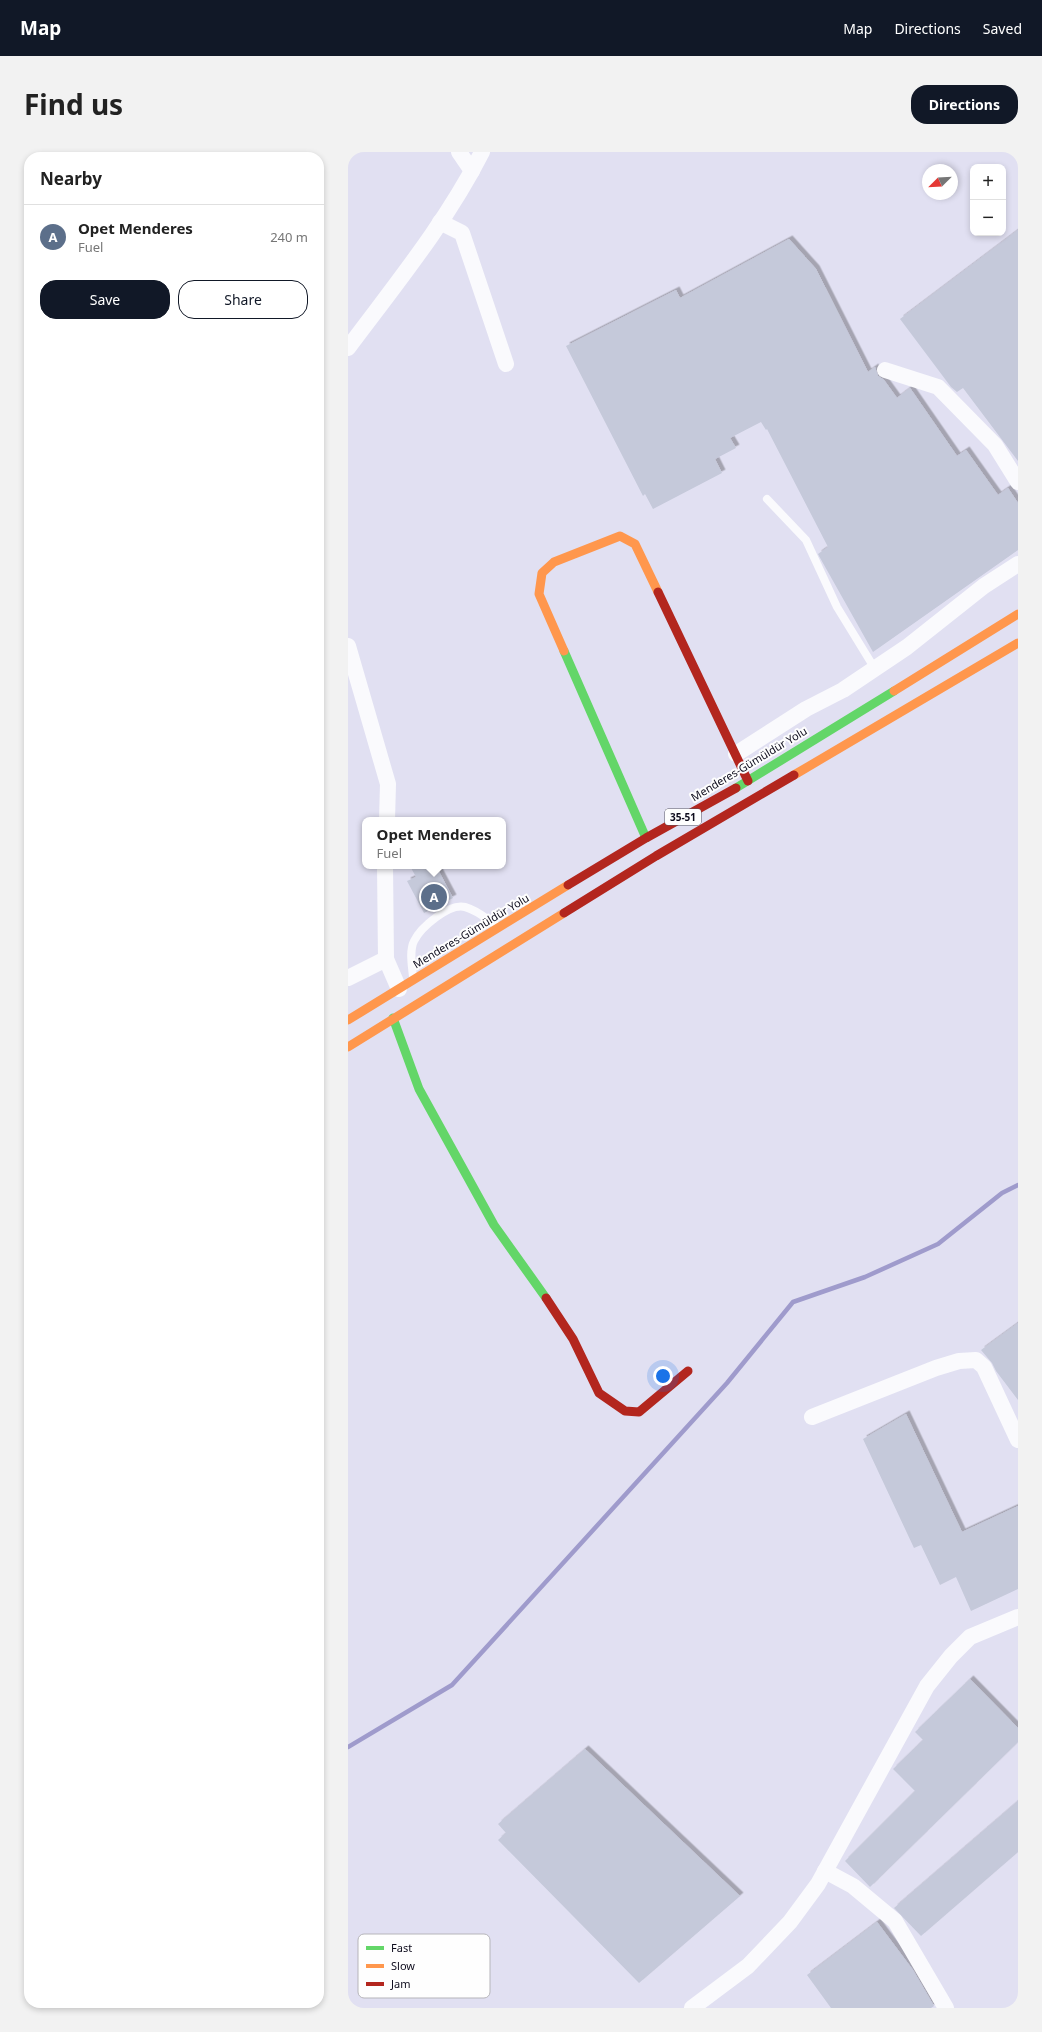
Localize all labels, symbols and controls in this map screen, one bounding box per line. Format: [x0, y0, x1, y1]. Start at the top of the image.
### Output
text: Map [20, 15, 61, 41]
text: Map [843, 19, 872, 38]
text: Directions [894, 19, 961, 38]
text: Saved [983, 19, 1022, 38]
text: Find us [24, 85, 123, 123]
button: Directions [911, 85, 1018, 124]
north arrow [922, 164, 958, 200]
map controls [970, 164, 1006, 236]
button: + [970, 164, 1006, 200]
text: Nearby [40, 167, 102, 190]
button: − [970, 200, 1006, 236]
text: Opet Menderes [78, 218, 193, 238]
text: A [49, 228, 58, 246]
text: 240 m [270, 228, 308, 246]
text: Fuel [78, 238, 103, 256]
button: Save [40, 280, 170, 319]
button: Share [178, 280, 308, 319]
street label: Menderes-Gümüldür Yolu [688, 723, 810, 804]
road number: 35-51 [665, 809, 701, 825]
popup [362, 817, 506, 869]
text: Opet Menderes [377, 824, 491, 844]
text: Fuel [377, 844, 402, 862]
pin: A [421, 882, 447, 912]
street label: Menderes-Gümüldür Yolu [410, 890, 532, 971]
your location [653, 1366, 673, 1386]
legend [358, 1934, 490, 1998]
text: Fast [391, 1940, 412, 1955]
text: Slow [391, 1958, 415, 1973]
text: Jam [390, 1976, 410, 1991]

